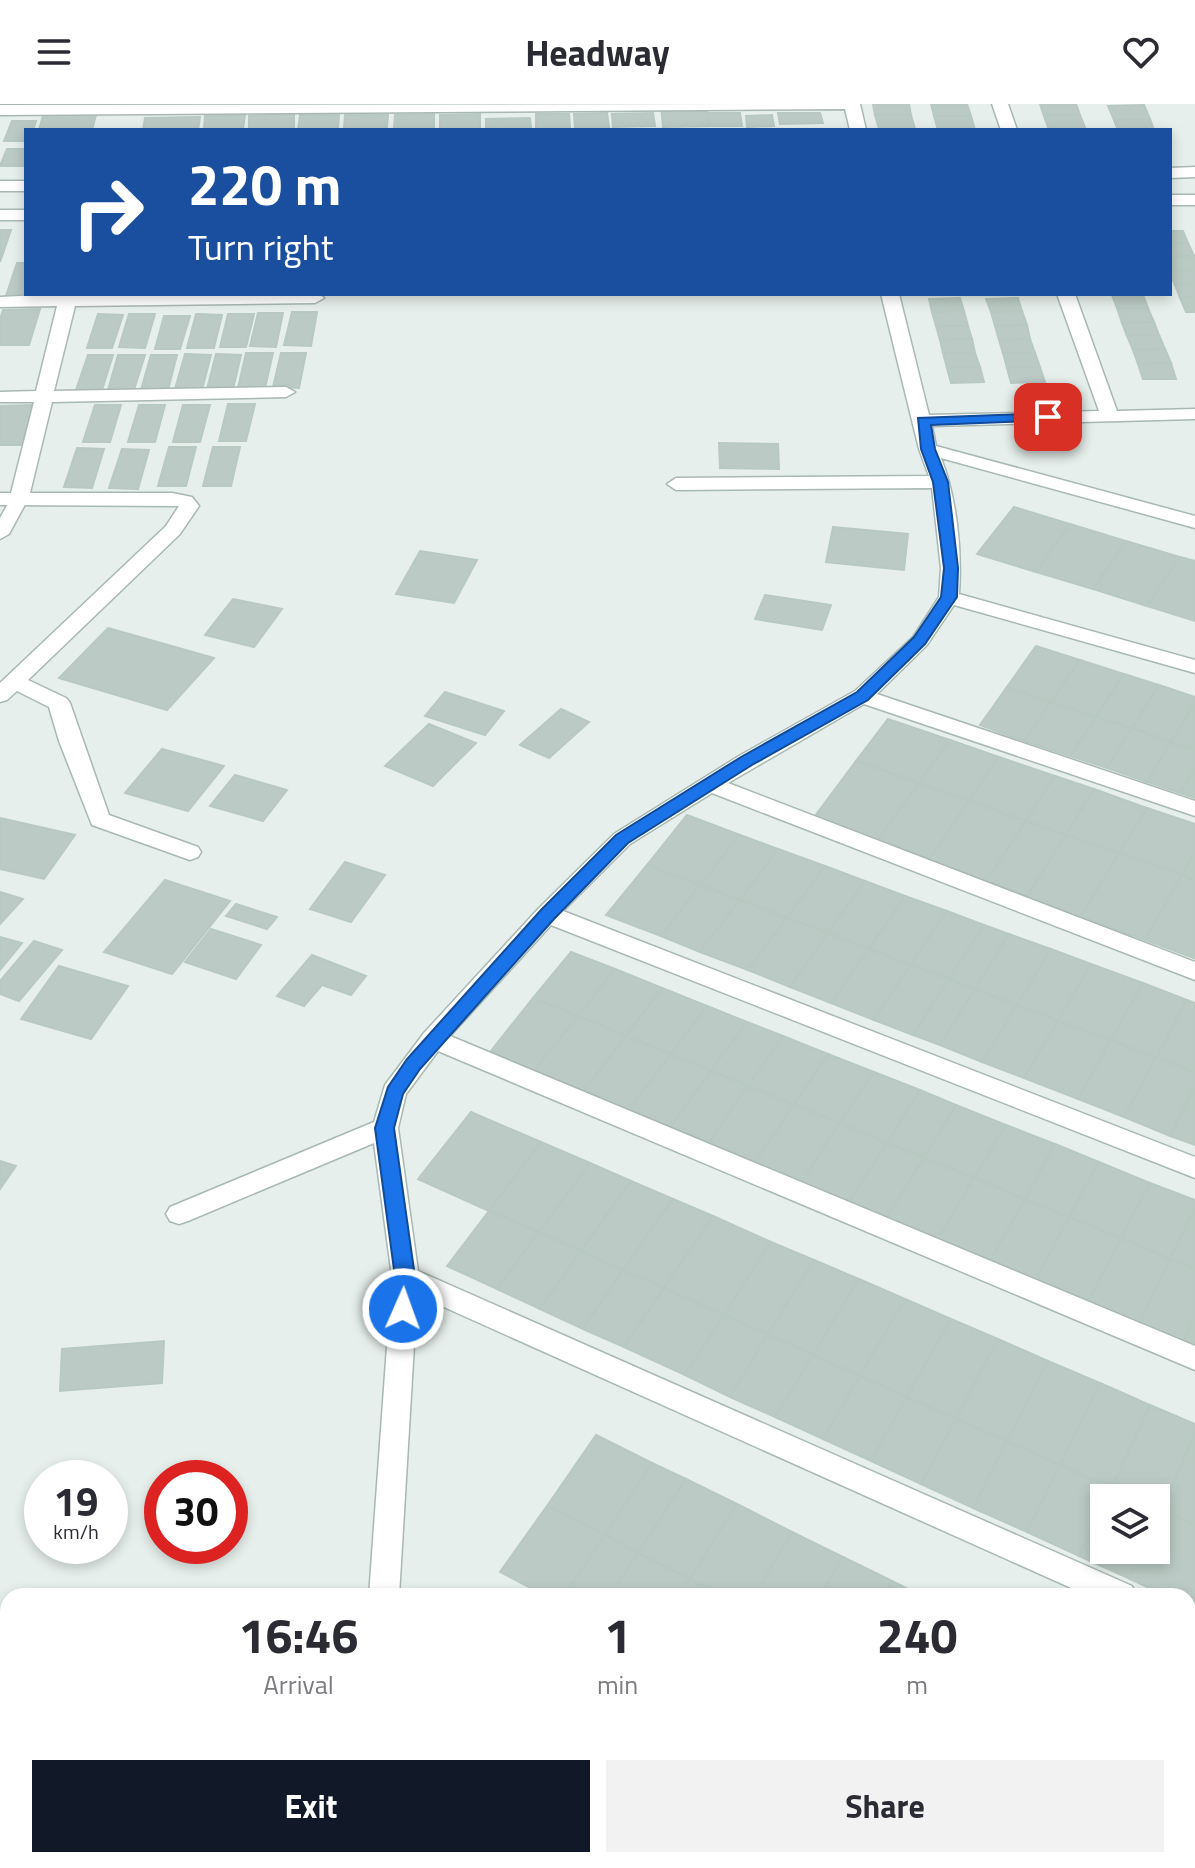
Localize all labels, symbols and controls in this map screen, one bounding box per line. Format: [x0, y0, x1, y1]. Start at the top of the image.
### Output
text: Headway [525, 25, 670, 80]
icon: menu [32, 30, 76, 74]
icon: heart [1119, 30, 1163, 74]
text: 220 m [188, 142, 341, 227]
icon: right [56, 160, 160, 264]
text: Turn right [188, 219, 333, 274]
pin [1014, 383, 1082, 451]
icon: arrive [1026, 395, 1070, 439]
position arrow [361, 1267, 445, 1351]
speed limit sign: 30 [144, 1460, 248, 1564]
text: 19 [54, 1471, 98, 1532]
map controls [1090, 1484, 1170, 1564]
button: layers [1090, 1484, 1170, 1564]
text: km/h [53, 1516, 99, 1547]
text: 16:46 [239, 1599, 358, 1672]
text: 1 [604, 1599, 631, 1672]
text: 240 [877, 1599, 957, 1672]
text: Arrival [263, 1665, 334, 1704]
text: min [597, 1665, 638, 1704]
text: m [906, 1665, 928, 1704]
button: Exit [32, 1760, 590, 1852]
button: Share [606, 1760, 1164, 1852]

